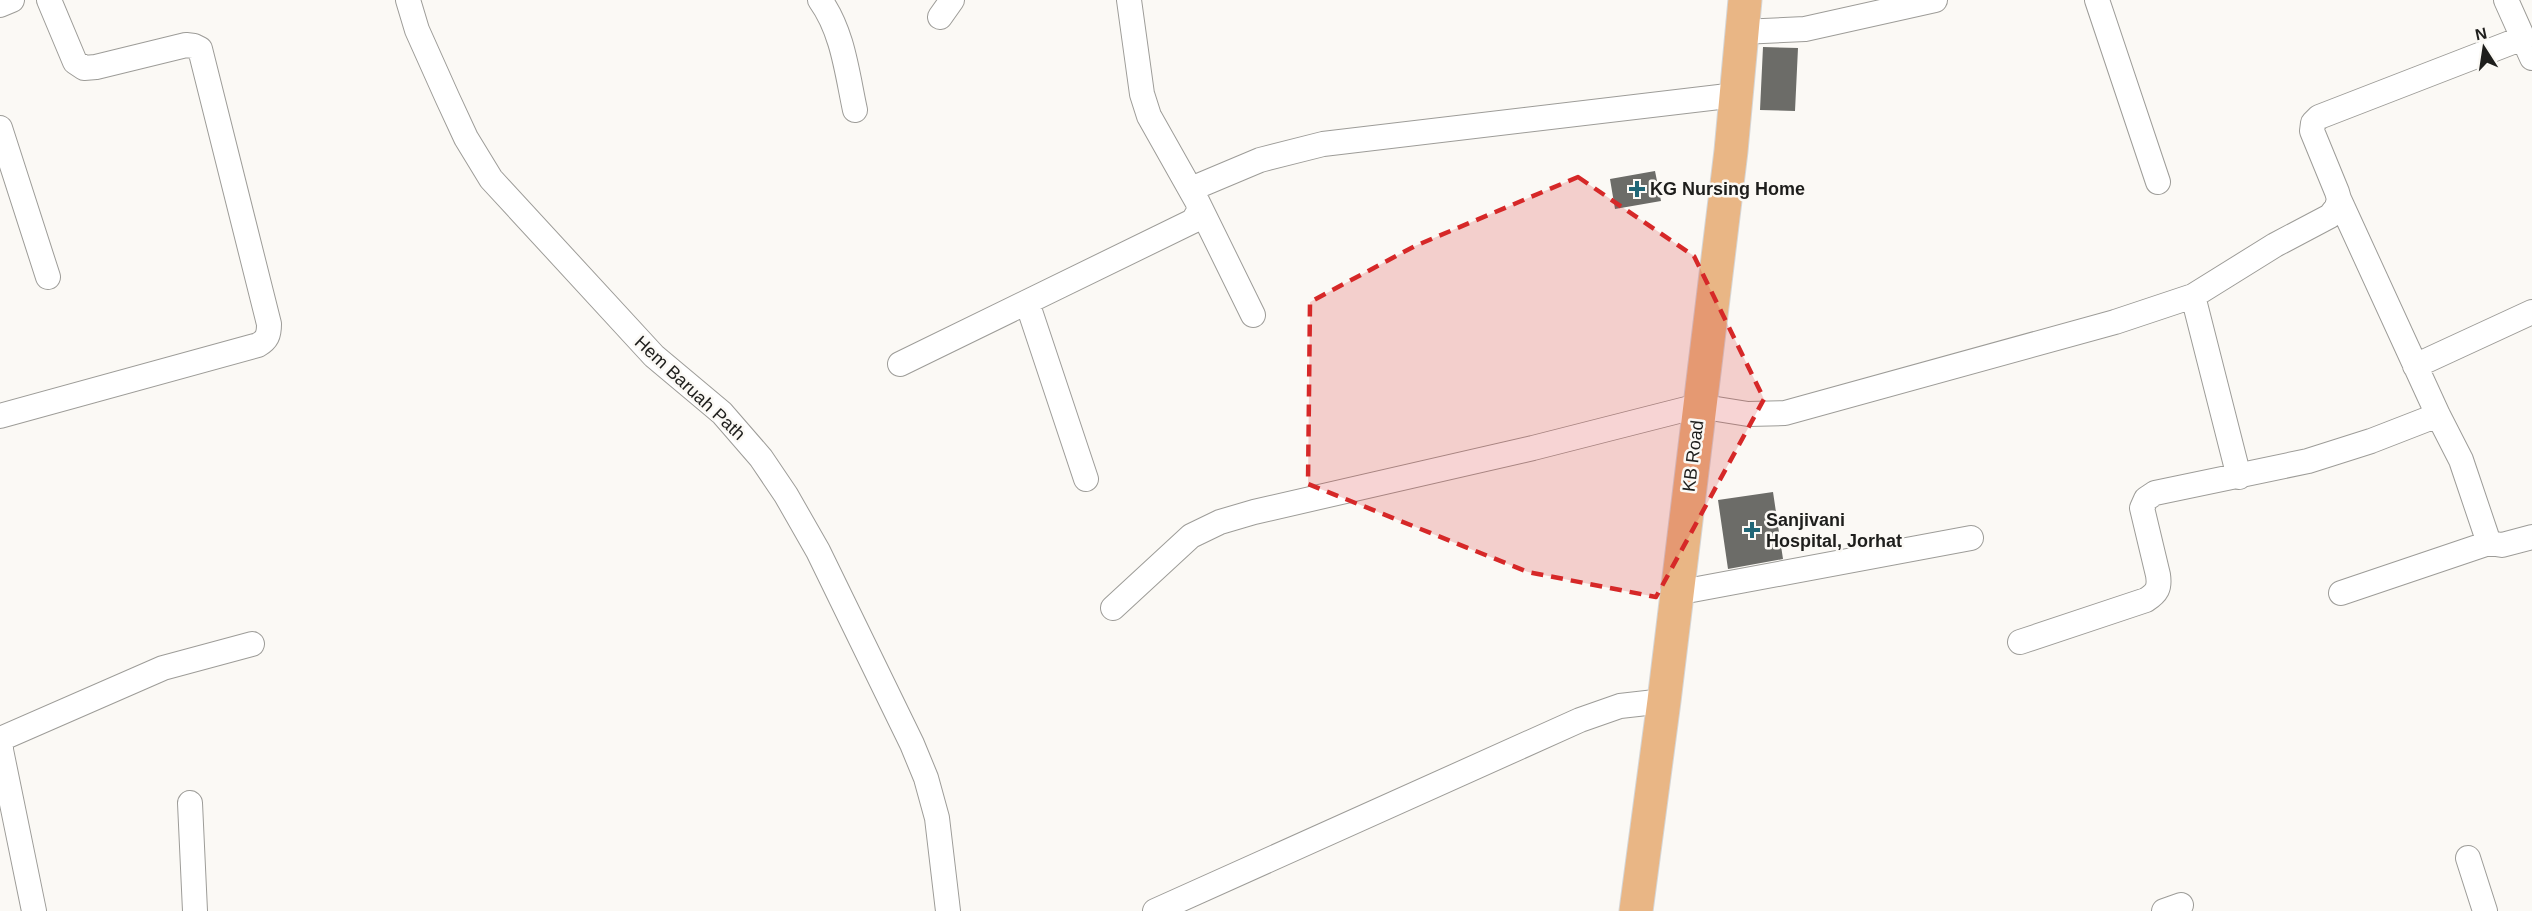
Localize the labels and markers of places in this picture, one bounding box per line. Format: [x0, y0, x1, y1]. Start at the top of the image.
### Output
place label: KG Nursing Home [1650, 179, 1805, 199]
marker: KG Nursing Home [1628, 180, 1646, 198]
place label: Sanjivani Hospital, Jorhat [1766, 510, 1902, 551]
marker: Sanjivani Hospital, Jorhat [1743, 521, 1761, 539]

